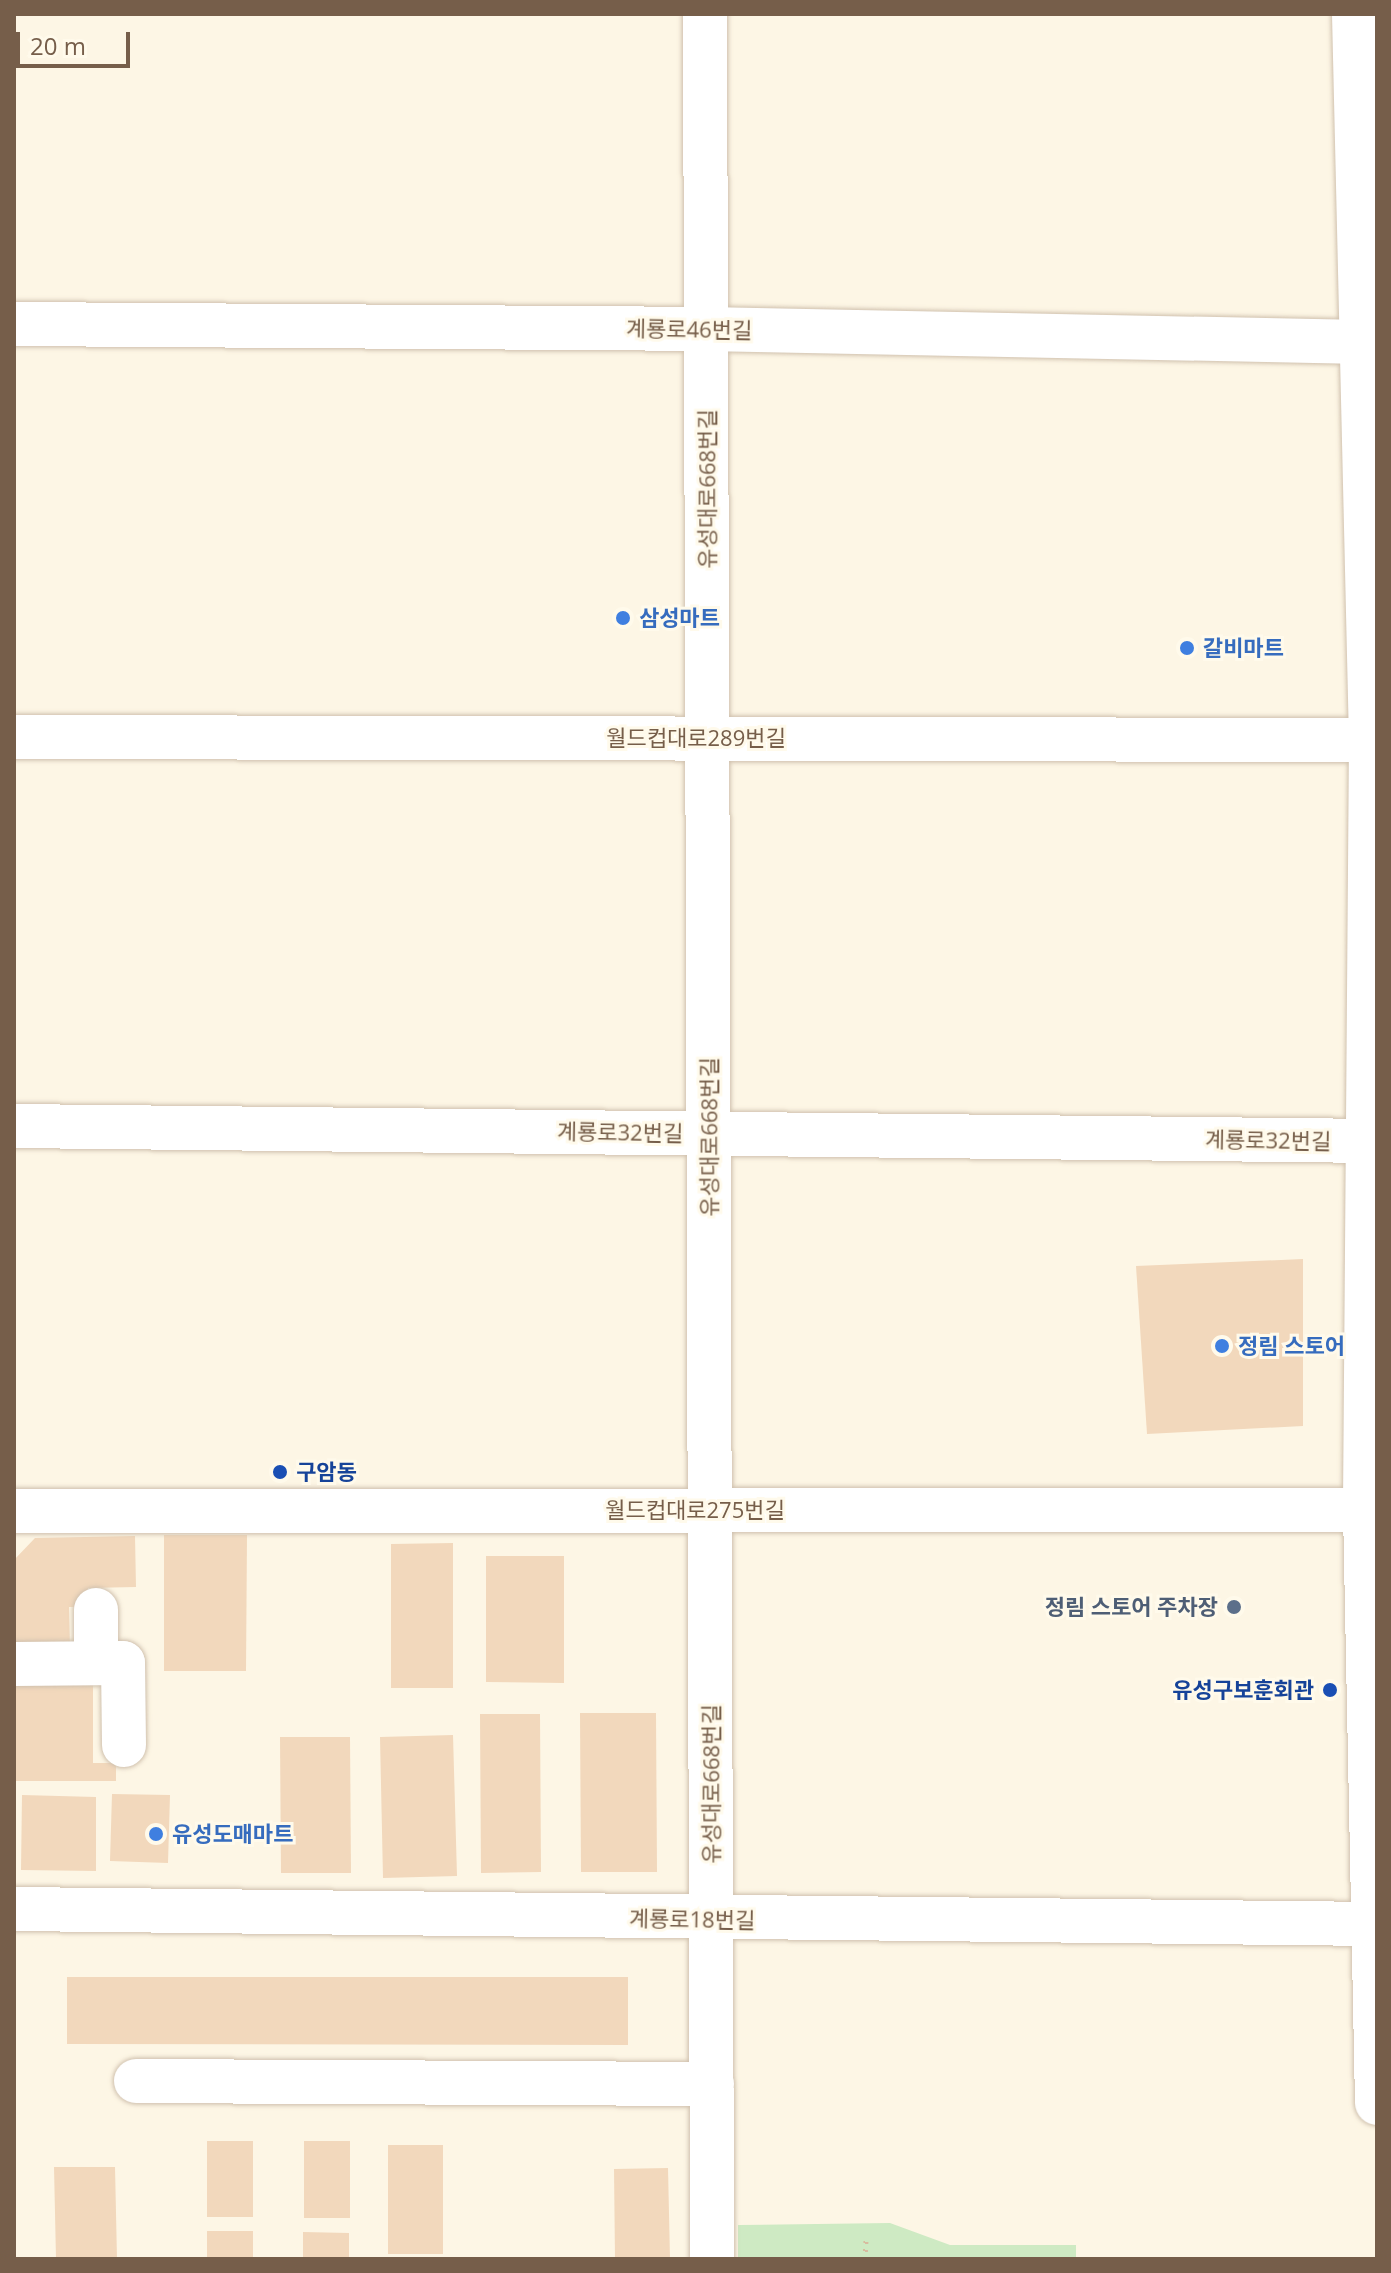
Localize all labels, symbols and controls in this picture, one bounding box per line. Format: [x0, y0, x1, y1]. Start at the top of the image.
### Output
scale bar [20, 16, 134, 66]
text: 20 m [30, 29, 86, 62]
street label: 계룡로46번길 [626, 315, 752, 343]
street label: 유성대로668번길 [694, 409, 720, 569]
place label: 삼성마트 [639, 605, 720, 631]
marker: 삼성마트 [614, 609, 632, 627]
place label: 갈비마트 [1203, 635, 1284, 661]
marker: 갈비마트 [1178, 639, 1196, 657]
street label: 월드컵대로289번길 [606, 725, 786, 751]
street label: 유성대로668번길 [696, 1057, 722, 1217]
street label: 계룡로32번길 [557, 1118, 683, 1146]
street label: 계룡로32번길 [1205, 1126, 1331, 1154]
place label: 정림 스토어 [1238, 1333, 1345, 1359]
marker: 정림 스토어 [1213, 1337, 1231, 1355]
place label: 구암동 [296, 1459, 357, 1485]
marker: 구암동 [271, 1463, 289, 1481]
street label: 월드컵대로275번길 [605, 1497, 785, 1523]
place label: 정림 스토어 주차장 [1045, 1594, 1218, 1620]
marker: 정림 스토어 주차장 [1225, 1598, 1243, 1616]
place label: 유성구보훈회관 [1172, 1677, 1314, 1703]
marker: 유성구보훈회관 [1321, 1681, 1339, 1699]
street label: 유성대로668번길 [698, 1704, 724, 1864]
place label: 유성도매마트 [172, 1821, 293, 1847]
marker: 유성도매마트 [147, 1825, 165, 1843]
street label: 계룡로18번길 [629, 1905, 755, 1933]

